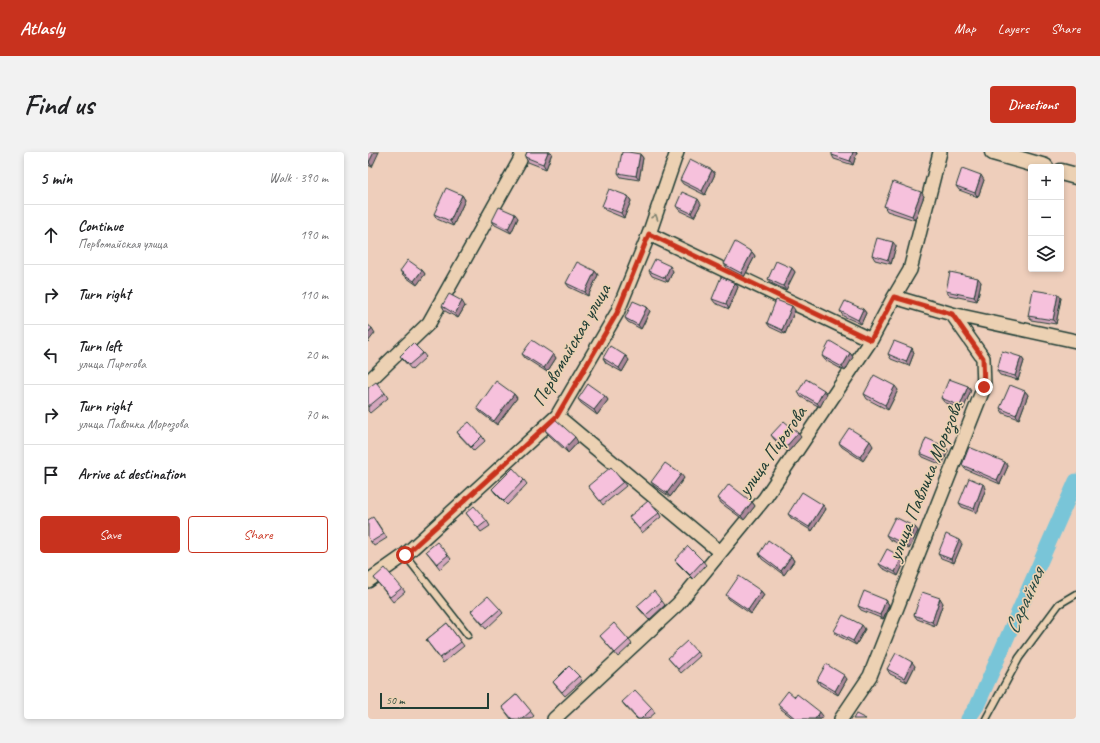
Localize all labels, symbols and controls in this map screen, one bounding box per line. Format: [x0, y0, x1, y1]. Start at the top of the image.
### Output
text: Atlasly [20, 16, 64, 40]
text: Map [954, 20, 976, 37]
text: Layers [998, 20, 1029, 37]
text: Share [1051, 20, 1080, 37]
button: Directions [990, 86, 1076, 123]
text: Find us [24, 87, 94, 122]
map controls [1028, 164, 1064, 272]
button: + [1028, 164, 1064, 200]
text: 5 min [40, 168, 72, 189]
text: Walk · 390 m [269, 170, 328, 186]
button: − [1028, 200, 1064, 236]
one-way arrow [650, 214, 658, 221]
text: Continue [78, 217, 123, 236]
icon: ahead [40, 224, 62, 246]
text: 190 m [300, 227, 328, 243]
text: Первомайская улица [78, 236, 167, 252]
button: layers [1028, 236, 1064, 272]
street label: Первомайская улица [526, 278, 617, 411]
icon: right [40, 284, 62, 306]
text: Turn right [78, 285, 131, 304]
text: 110 m [300, 287, 328, 303]
text: Turn left [78, 337, 121, 356]
icon: left [40, 344, 62, 366]
text: 20 m [306, 347, 328, 363]
text: улица Пирогова [78, 356, 146, 372]
route end [975, 378, 993, 396]
text: Turn right [78, 397, 131, 416]
street label: улица Павлика Морозова [881, 397, 970, 566]
street label: улица Пирогова [731, 400, 813, 502]
icon: right [40, 404, 62, 426]
text: 70 m [306, 407, 328, 423]
text: улица Павлика Морозова [78, 416, 188, 432]
icon: arrive [40, 464, 62, 486]
text: Arrive at destination [78, 465, 185, 484]
button: Save [40, 516, 180, 553]
button: Share [188, 516, 328, 553]
route start [396, 546, 414, 564]
water label: Сарайная [998, 561, 1051, 638]
scale bar [380, 691, 489, 710]
text: 50 m [386, 693, 405, 707]

